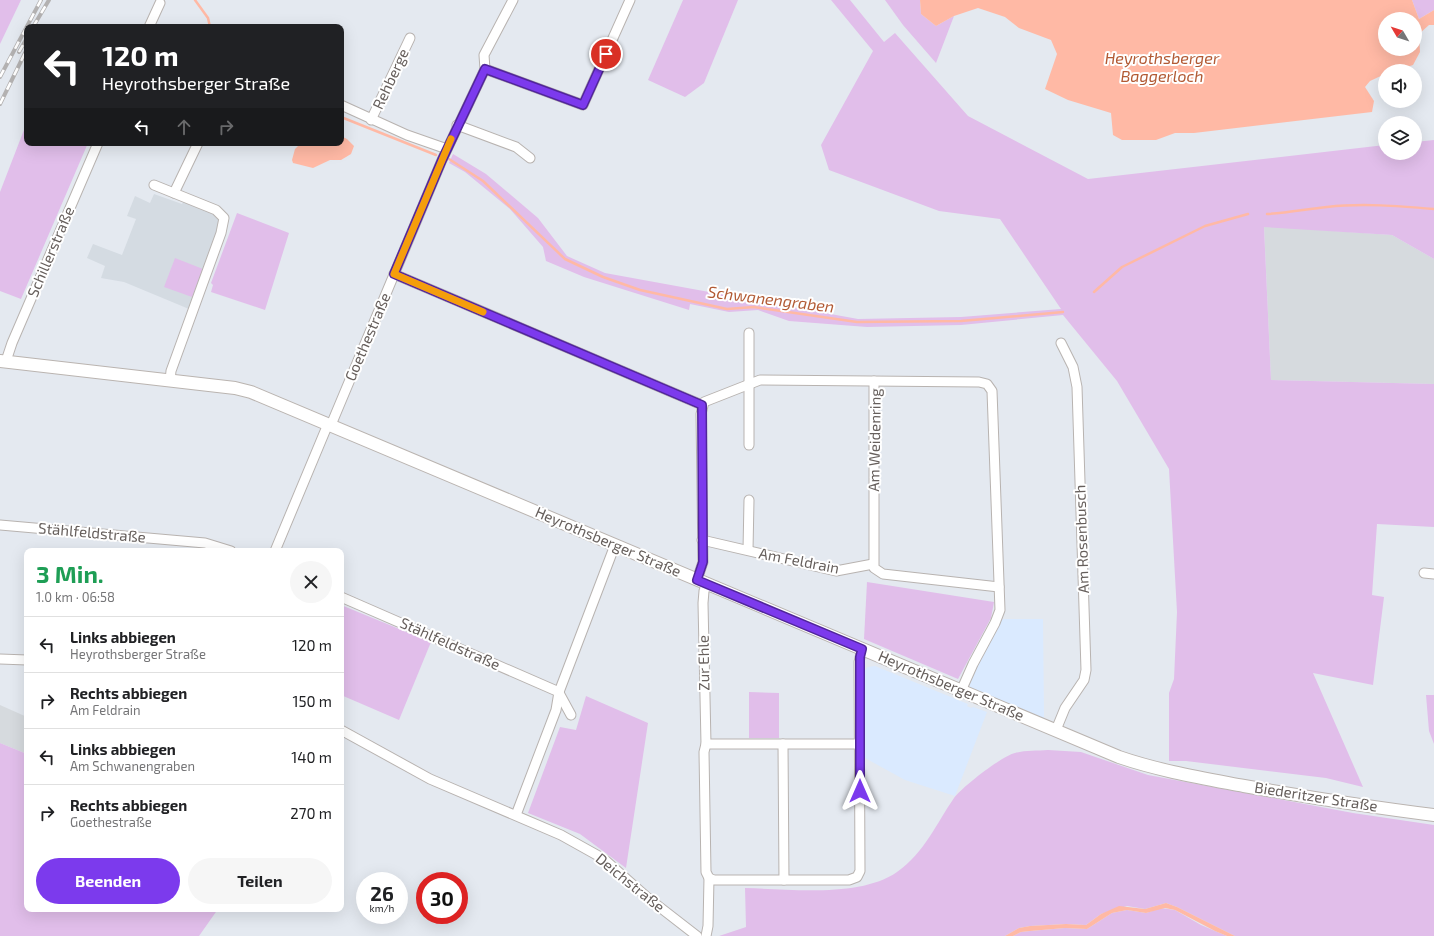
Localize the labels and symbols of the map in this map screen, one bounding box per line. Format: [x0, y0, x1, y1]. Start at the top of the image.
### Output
north arrow [1378, 12, 1422, 56]
pin [589, 37, 623, 71]
street label: Rehberge [368, 45, 412, 112]
water label: Heyrothsberger Baggerloch [1105, 48, 1220, 85]
street label: Schillerstraße [23, 203, 77, 300]
water label: Schwanengraben [707, 281, 835, 316]
street label: Goethestraße [340, 290, 394, 384]
street label: Am Weidenring [864, 387, 884, 492]
street label: Am Rosenbusch [1070, 484, 1092, 594]
street label: Heyrothsberger Straße [533, 502, 684, 580]
street label: Stählfeldstraße [38, 518, 147, 546]
street label: Am Feldrain [757, 543, 841, 577]
street label: Stählfeldstraße [397, 613, 503, 673]
street label: Zur Ehle [694, 635, 712, 691]
street label: Heyrothsberger Straße [876, 646, 1027, 724]
position arrow [839, 770, 881, 812]
street label: Biederitzer Straße [1253, 777, 1379, 815]
street label: Deichstraße [592, 849, 669, 916]
speed limit sign: 30 [416, 872, 468, 924]

